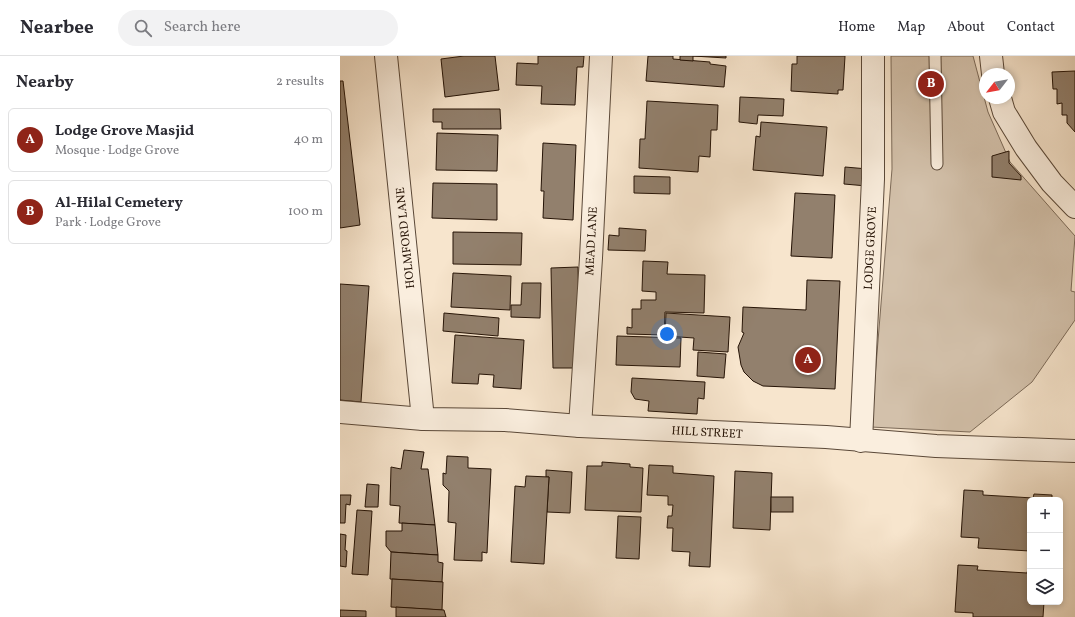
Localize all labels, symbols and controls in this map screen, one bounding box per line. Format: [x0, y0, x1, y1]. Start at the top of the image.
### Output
search box [118, 10, 398, 46]
text: Nearbee [20, 15, 94, 41]
icon: search [132, 17, 154, 39]
text: Search here [164, 17, 241, 38]
text: Home [838, 18, 875, 37]
text: Map [897, 18, 925, 37]
text: About [947, 18, 985, 37]
text: Contact [1007, 18, 1055, 37]
north arrow [979, 68, 1015, 104]
pin: B [918, 69, 944, 99]
text: Nearby [16, 71, 74, 94]
text: 2 results [276, 73, 324, 91]
text: Lodge Grove Masjid [55, 121, 194, 142]
text: A [25, 131, 35, 149]
text: 40 m [294, 131, 323, 149]
text: Mosque · Lodge Grove [55, 142, 179, 160]
street label: HOLMFORD LANE [393, 186, 419, 289]
text: Al-Hilal Cemetery [55, 193, 183, 214]
text: B [26, 203, 34, 221]
text: 100 m [288, 203, 323, 221]
street label: MEAD LANE [582, 206, 602, 276]
street label: LODGE GROVE [861, 206, 881, 290]
text: Park · Lodge Grove [55, 214, 161, 232]
your location [657, 324, 677, 344]
pin: A [795, 345, 821, 375]
street label: HILL STREET [671, 423, 743, 443]
map controls [1027, 497, 1063, 605]
button: + [1027, 497, 1063, 533]
button: − [1027, 533, 1063, 569]
button: layers [1027, 569, 1063, 605]

